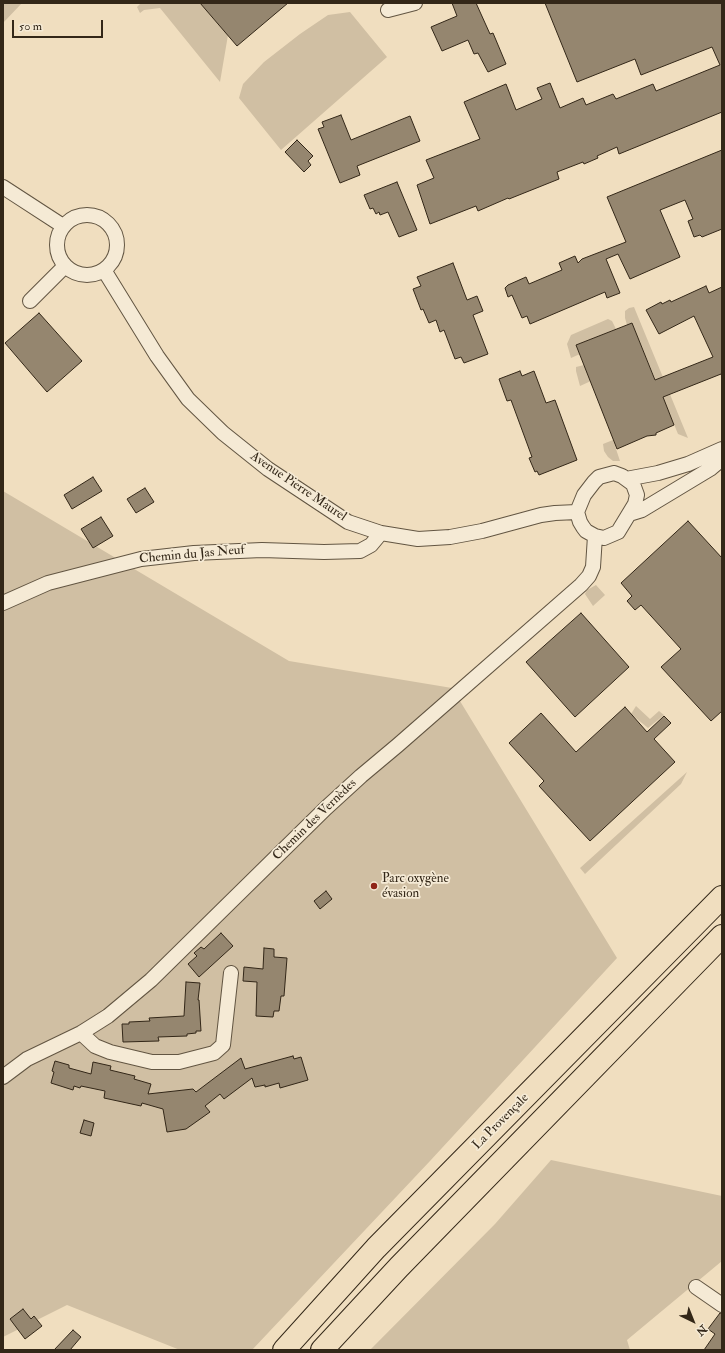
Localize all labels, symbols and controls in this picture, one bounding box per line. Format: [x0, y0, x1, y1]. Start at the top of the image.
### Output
scale bar [14, 12, 105, 38]
text: 50 m [19, 19, 42, 34]
street label: Avenue Pierre Maurel [247, 449, 349, 525]
street label: Chemin du Jas Neuf [139, 543, 245, 567]
street label: Chemin des Vernèdes [270, 776, 360, 864]
place label: Parc oxygène évasion [382, 871, 449, 902]
marker: Parc oxygène évasion [369, 881, 379, 891]
street label: La Provençale [470, 1091, 532, 1153]
north arrow [673, 1301, 713, 1341]
text: N [693, 1322, 710, 1338]

